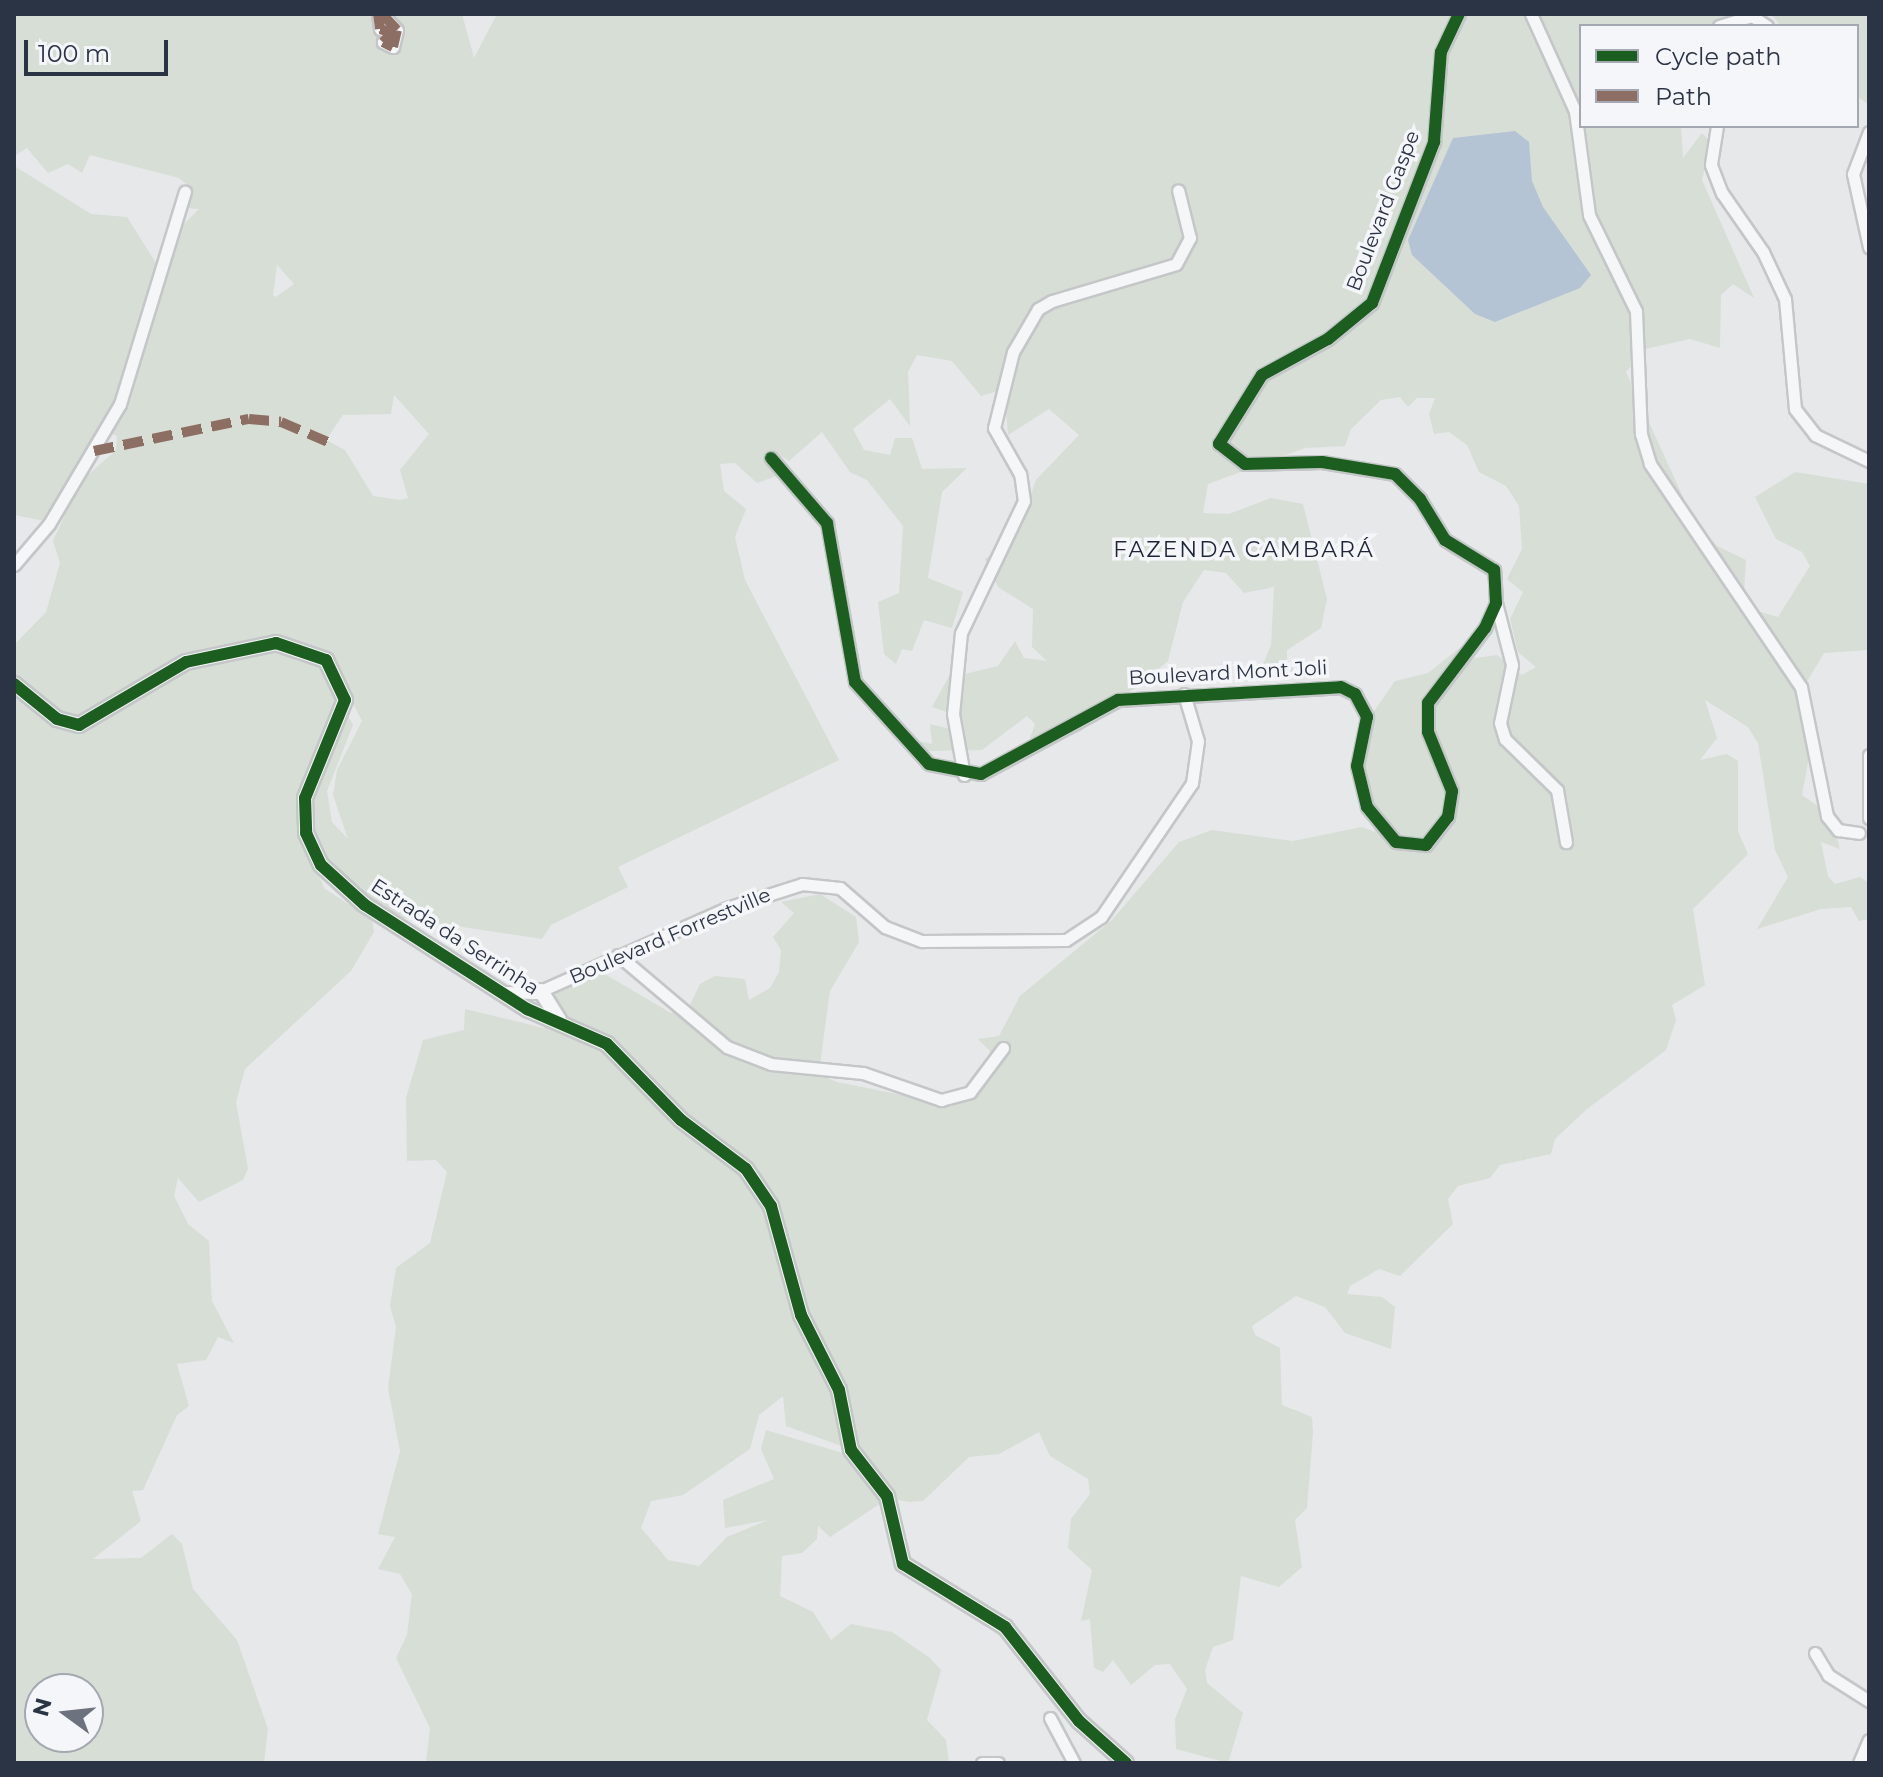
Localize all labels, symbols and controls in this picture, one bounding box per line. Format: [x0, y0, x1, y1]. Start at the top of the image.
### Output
scale bar [28, 24, 172, 74]
legend [1579, 24, 1859, 128]
text: 100 m [38, 39, 110, 68]
text: Cycle path [1655, 42, 1782, 71]
text: Path [1655, 82, 1712, 111]
street label: Boulevard Gaspe [1341, 127, 1425, 295]
district label: FAZENDA CAMBARÁ [1113, 537, 1375, 563]
street label: Boulevard Mont Joli [1128, 656, 1328, 690]
street label: Estrada da Serrinha [366, 874, 544, 1000]
street label: Boulevard Forrestville [566, 883, 774, 989]
north arrow [24, 1673, 104, 1753]
text: N [27, 1695, 58, 1719]

